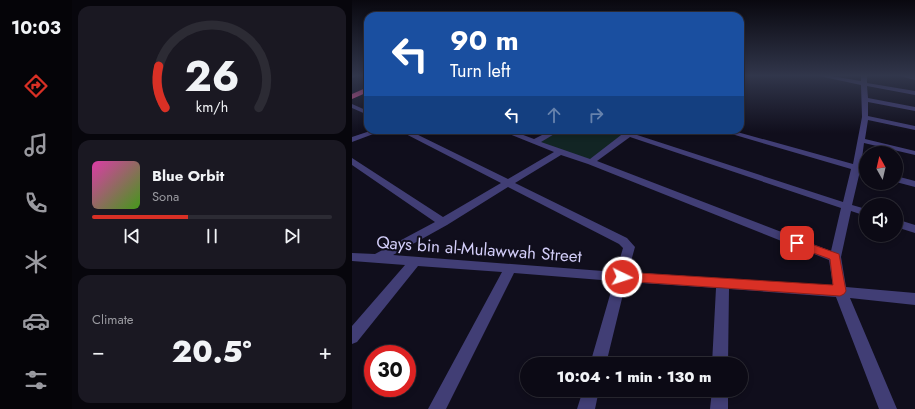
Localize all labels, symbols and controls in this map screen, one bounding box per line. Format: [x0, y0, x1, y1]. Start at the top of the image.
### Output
text: 10:03 [11, 15, 61, 41]
text: 90 m [450, 20, 519, 61]
icon: left [384, 28, 436, 80]
text: 26 [184, 46, 240, 107]
text: Turn left [450, 58, 510, 84]
icon: directions [22, 72, 50, 100]
text: km/h [196, 97, 228, 117]
icon: left [501, 104, 523, 126]
icon: ahead [543, 104, 565, 126]
icon: right [585, 104, 607, 126]
icon: music [22, 131, 50, 159]
north arrow [859, 146, 903, 190]
map controls [859, 146, 903, 242]
text: Blue Orbit [152, 165, 224, 187]
text: Sona [152, 187, 179, 206]
icon: phone [22, 189, 50, 217]
button: sound [859, 198, 903, 242]
icon: previous [121, 225, 143, 247]
icon: pause [201, 225, 223, 247]
icon: next [281, 225, 303, 247]
pin [780, 226, 814, 260]
street label: Qays bin al-Mulawwah Street [375, 230, 583, 268]
icon: arrive [786, 232, 808, 254]
icon: climate [22, 248, 50, 276]
position arrow [601, 256, 643, 298]
icon: car [22, 307, 50, 335]
text: Climate [92, 310, 133, 329]
text: 20.5° [172, 330, 252, 373]
text: − [92, 335, 105, 367]
text: + [318, 335, 332, 367]
speed limit sign: 30 [364, 345, 416, 397]
icon: filters [22, 366, 50, 394]
text: 10:04 · 1 min · 130 m [557, 366, 711, 388]

